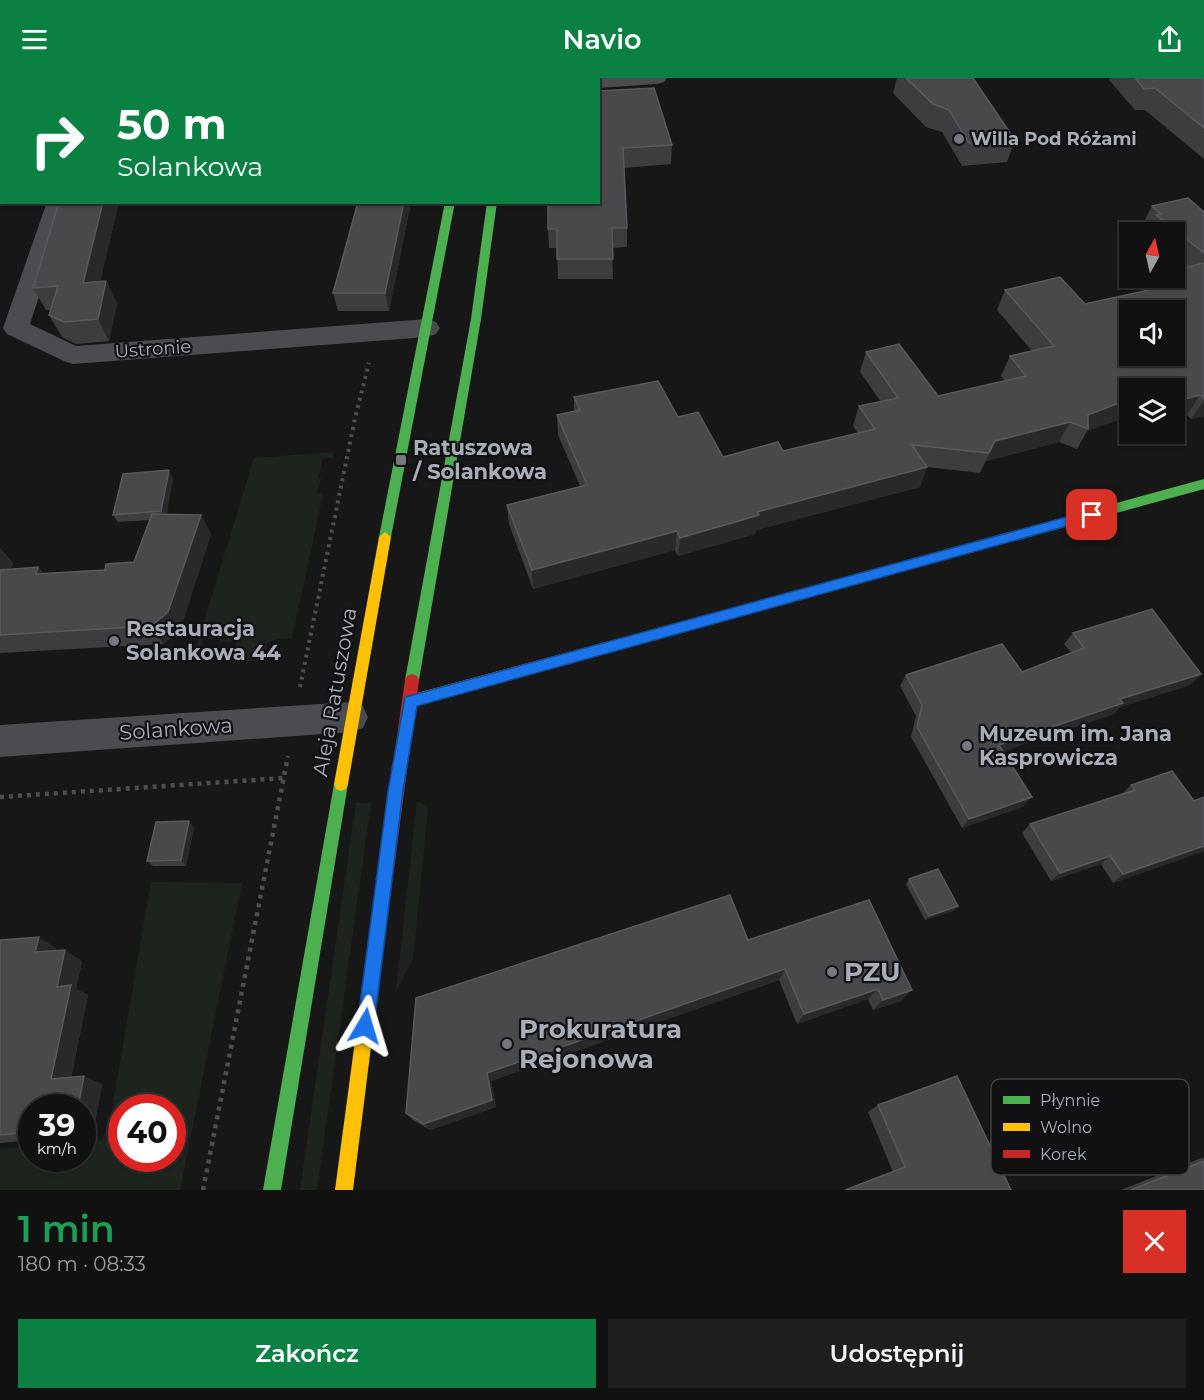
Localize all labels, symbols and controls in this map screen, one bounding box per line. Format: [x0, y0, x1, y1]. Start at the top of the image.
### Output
icon: menu [18, 23, 51, 56]
text: Navio [563, 23, 641, 56]
icon: share [1153, 23, 1186, 56]
text: 50 m [117, 98, 226, 150]
icon: right [18, 102, 96, 180]
place label: Willa Pod Różami [971, 128, 1137, 150]
marker: Willa Pod Różami [952, 132, 966, 146]
text: Solankowa [117, 150, 263, 183]
north arrow [1119, 222, 1185, 288]
map controls [1119, 222, 1185, 444]
button: sound [1119, 300, 1185, 366]
street label: Ustronie [114, 335, 192, 363]
button: layers [1119, 378, 1185, 444]
place label: Ratuszowa / Solankowa [412, 435, 547, 484]
marker: Ratuszowa / Solankowa [394, 453, 408, 467]
pin [1066, 489, 1117, 540]
icon: arrive [1075, 498, 1108, 531]
street label: Aleja Ratuszowa [307, 606, 362, 778]
place label: Restauracja Solankowa 44 [126, 616, 281, 665]
marker: Restauracja Solankowa 44 [107, 634, 121, 648]
street label: Solankowa [118, 712, 234, 745]
place label: Muzeum im. Jana Kasprowicza [979, 721, 1172, 770]
marker: Muzeum im. Jana Kasprowicza [960, 739, 974, 753]
place label: PZU [844, 956, 901, 988]
marker: PZU [825, 965, 839, 979]
position arrow [333, 994, 397, 1058]
place label: Prokuratura Rejonowa [519, 1013, 682, 1075]
marker: Prokuratura Rejonowa [500, 1037, 514, 1051]
legend [991, 1079, 1189, 1175]
text: Płynnie [1040, 1091, 1100, 1110]
speed limit sign: 40 [108, 1094, 186, 1172]
text: 39 [39, 1107, 75, 1144]
text: Wolno [1040, 1118, 1092, 1137]
text: km/h [37, 1139, 77, 1158]
text: Korek [1040, 1145, 1087, 1164]
text: 1 min [18, 1207, 115, 1251]
button: close [1123, 1210, 1186, 1273]
text: 180 m · 08:33 [18, 1252, 146, 1276]
button: Zakończ [18, 1319, 596, 1388]
button: Udostępnij [608, 1319, 1186, 1388]

